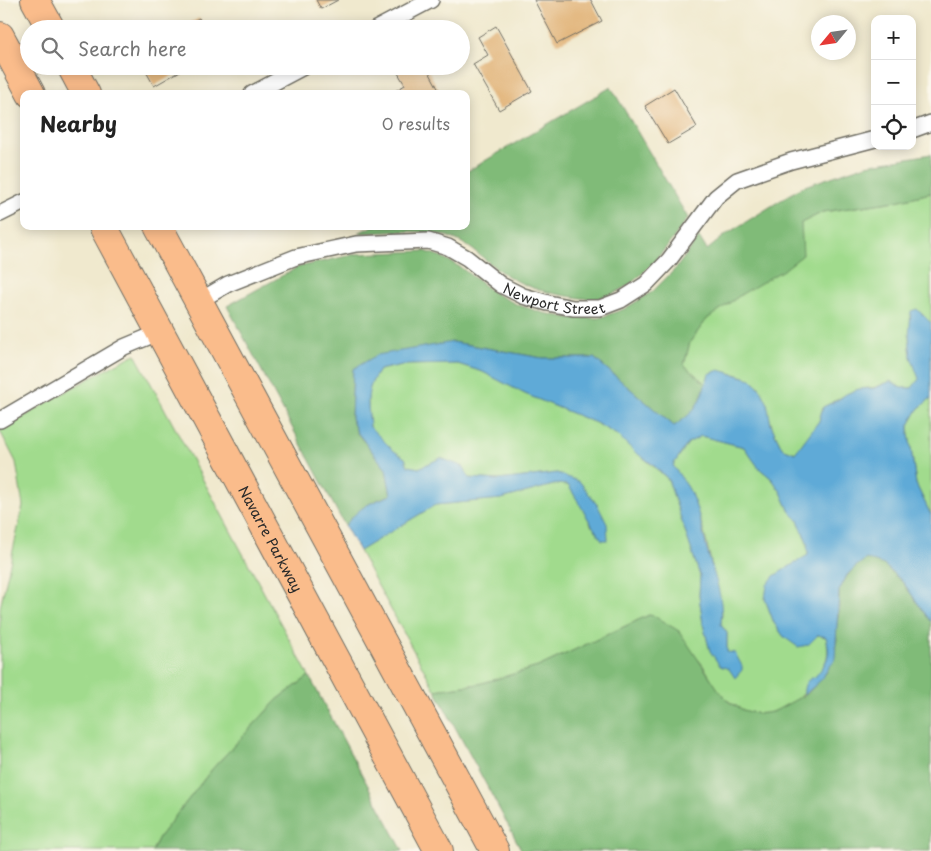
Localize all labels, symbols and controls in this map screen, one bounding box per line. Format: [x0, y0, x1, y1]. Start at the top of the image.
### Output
north arrow [811, 15, 856, 60]
map controls [871, 15, 916, 150]
button: + [871, 15, 916, 60]
search box [20, 20, 470, 75]
icon: search [38, 34, 66, 62]
text: Search here [78, 34, 187, 62]
button: − [871, 60, 916, 105]
button: locate [871, 105, 916, 150]
text: Nearby [40, 107, 117, 139]
text: 0 results [382, 111, 450, 135]
street label: Newport Street [499, 277, 608, 319]
street label: Navarre Parkway [234, 482, 308, 596]

